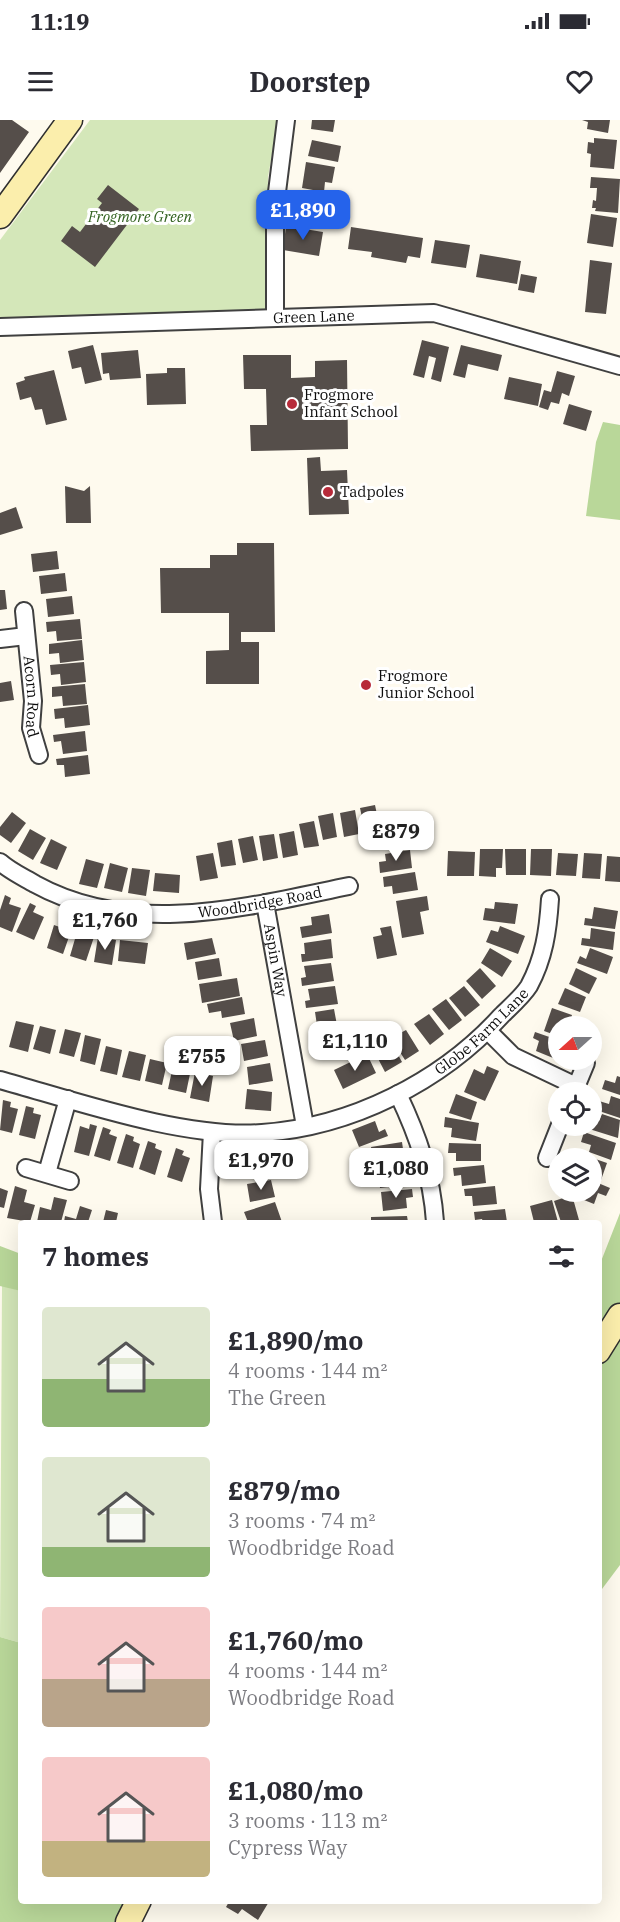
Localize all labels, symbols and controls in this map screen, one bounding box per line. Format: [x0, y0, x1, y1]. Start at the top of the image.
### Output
text: 11:19 [30, 7, 89, 36]
text: Doorstep [249, 64, 371, 99]
icon: menu [24, 65, 57, 98]
icon: heart [563, 65, 596, 98]
pin: £1,890 [254, 190, 352, 241]
text: £1,890 [270, 196, 336, 223]
park label: Frogmore Green [87, 207, 192, 226]
street label: Green Lane [273, 306, 355, 327]
place label: Frogmore Infant School [304, 385, 398, 421]
marker: Frogmore Infant School [285, 397, 299, 411]
place label: Tadpoles [340, 482, 404, 501]
marker: Tadpoles [321, 485, 335, 499]
street label: Acorn Road [20, 655, 43, 740]
place label: Frogmore Junior School [378, 666, 474, 702]
marker: Frogmore Junior School [359, 678, 373, 692]
pin: £879 [360, 811, 432, 862]
text: £879 [372, 817, 420, 844]
street label: Woodbridge Road [197, 882, 324, 922]
pin: £1,760 [56, 900, 154, 951]
text: £1,760 [72, 906, 138, 933]
street label: Aspin Way [260, 922, 292, 998]
street label: Globe Farm Lane [431, 984, 533, 1079]
north arrow [548, 1016, 602, 1070]
map controls [548, 1016, 602, 1202]
pin: £1,110 [306, 1021, 404, 1072]
text: £1,110 [322, 1027, 388, 1054]
pin: £755 [166, 1036, 238, 1087]
text: £755 [178, 1042, 226, 1069]
button: locate [548, 1082, 602, 1136]
pin: £1,970 [212, 1140, 310, 1191]
text: £1,970 [228, 1146, 294, 1173]
pin: £1,080 [347, 1148, 445, 1199]
button: layers [548, 1148, 602, 1202]
text: £1,080 [363, 1154, 429, 1181]
text: 7 homes [42, 1239, 149, 1273]
icon: filters [545, 1240, 578, 1273]
text: £1,890/mo [228, 1323, 363, 1357]
icon: home [90, 1331, 162, 1403]
text: 4 rooms · 144 m² [228, 1357, 387, 1384]
text: The Green [228, 1384, 326, 1411]
text: £879/mo [228, 1473, 340, 1507]
icon: home [90, 1481, 162, 1553]
text: 3 rooms · 74 m² [228, 1507, 375, 1534]
text: Woodbridge Road [228, 1534, 395, 1561]
text: £1,760/mo [228, 1623, 363, 1657]
icon: home [90, 1631, 162, 1703]
text: 4 rooms · 144 m² [228, 1657, 387, 1684]
text: Woodbridge Road [228, 1684, 395, 1711]
text: £1,080/mo [228, 1773, 363, 1807]
icon: home [90, 1781, 162, 1853]
text: 3 rooms · 113 m² [228, 1807, 387, 1834]
text: Cypress Way [228, 1834, 347, 1861]

